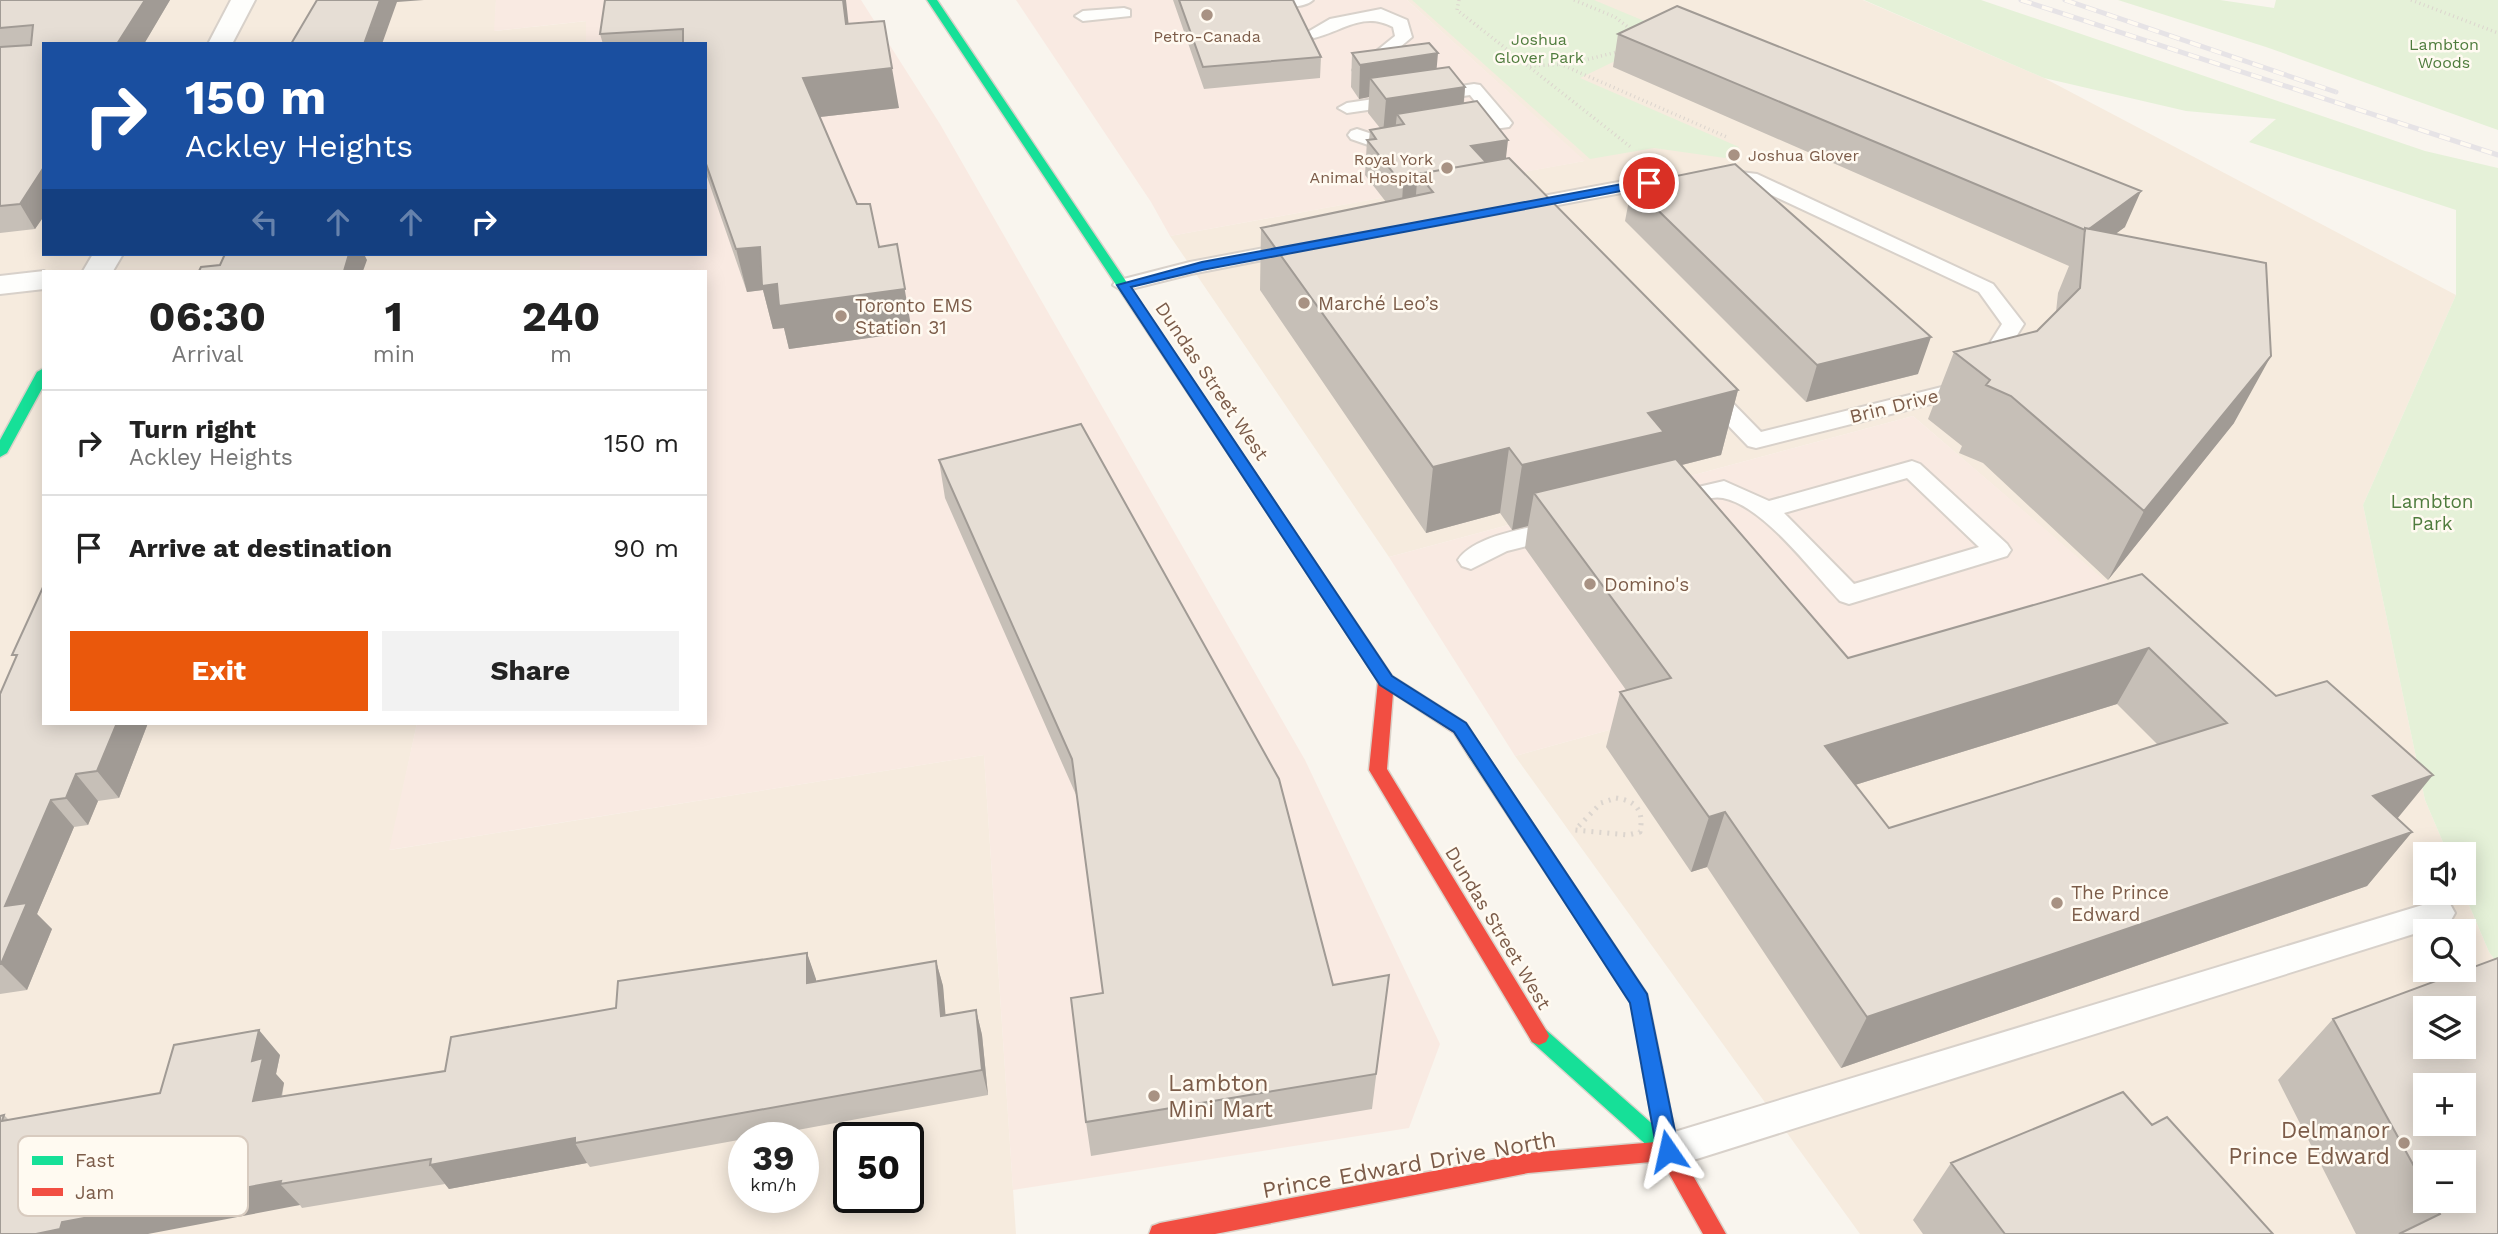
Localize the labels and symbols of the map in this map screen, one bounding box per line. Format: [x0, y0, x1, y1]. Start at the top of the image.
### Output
marker: Petro-Canada [1199, 7, 1215, 23]
place label: Petro-Canada [1153, 27, 1261, 46]
park label: Joshua Glover Park [1494, 30, 1584, 67]
park label: Lambton Woods [2409, 35, 2479, 72]
place label: Joshua Glover [1748, 146, 1860, 165]
marker: Joshua Glover [1726, 147, 1742, 163]
place label: Royal York Animal Hospital [1310, 150, 1433, 187]
pin [1619, 153, 1679, 213]
marker: Royal York Animal Hospital [1439, 160, 1455, 176]
place label: Marché Leo’s [1318, 292, 1439, 315]
place label: Toronto EMS Station 31 [855, 294, 973, 339]
marker: Marché Leo’s [1296, 295, 1312, 311]
street label: Dundas Street West [1150, 297, 1274, 465]
marker: Toronto EMS Station 31 [833, 308, 849, 324]
street label: Brin Drive [1847, 384, 1941, 428]
park label: Lambton Park [2390, 490, 2474, 535]
place label: Domino's [1604, 573, 1689, 596]
marker: Domino's [1582, 576, 1598, 592]
street label: Dundas Street West [1440, 842, 1556, 1014]
place label: The Prince Edward [2071, 881, 2169, 926]
marker: The Prince Edward [2049, 895, 2065, 911]
place label: Lambton Mini Mart [1168, 1070, 1273, 1123]
marker: Lambton Mini Mart [1146, 1088, 1162, 1104]
position arrow [1631, 1114, 1705, 1188]
place label: Delmanor Prince Edward [2228, 1117, 2390, 1170]
speed limit sign: 50 [833, 1122, 924, 1213]
street label: Prince Edward Drive North [1260, 1126, 1558, 1204]
marker: Delmanor Prince Edward [2396, 1135, 2412, 1151]
legend [18, 1136, 248, 1216]
text: Fast [75, 1149, 114, 1172]
text: Jam [75, 1181, 114, 1204]

